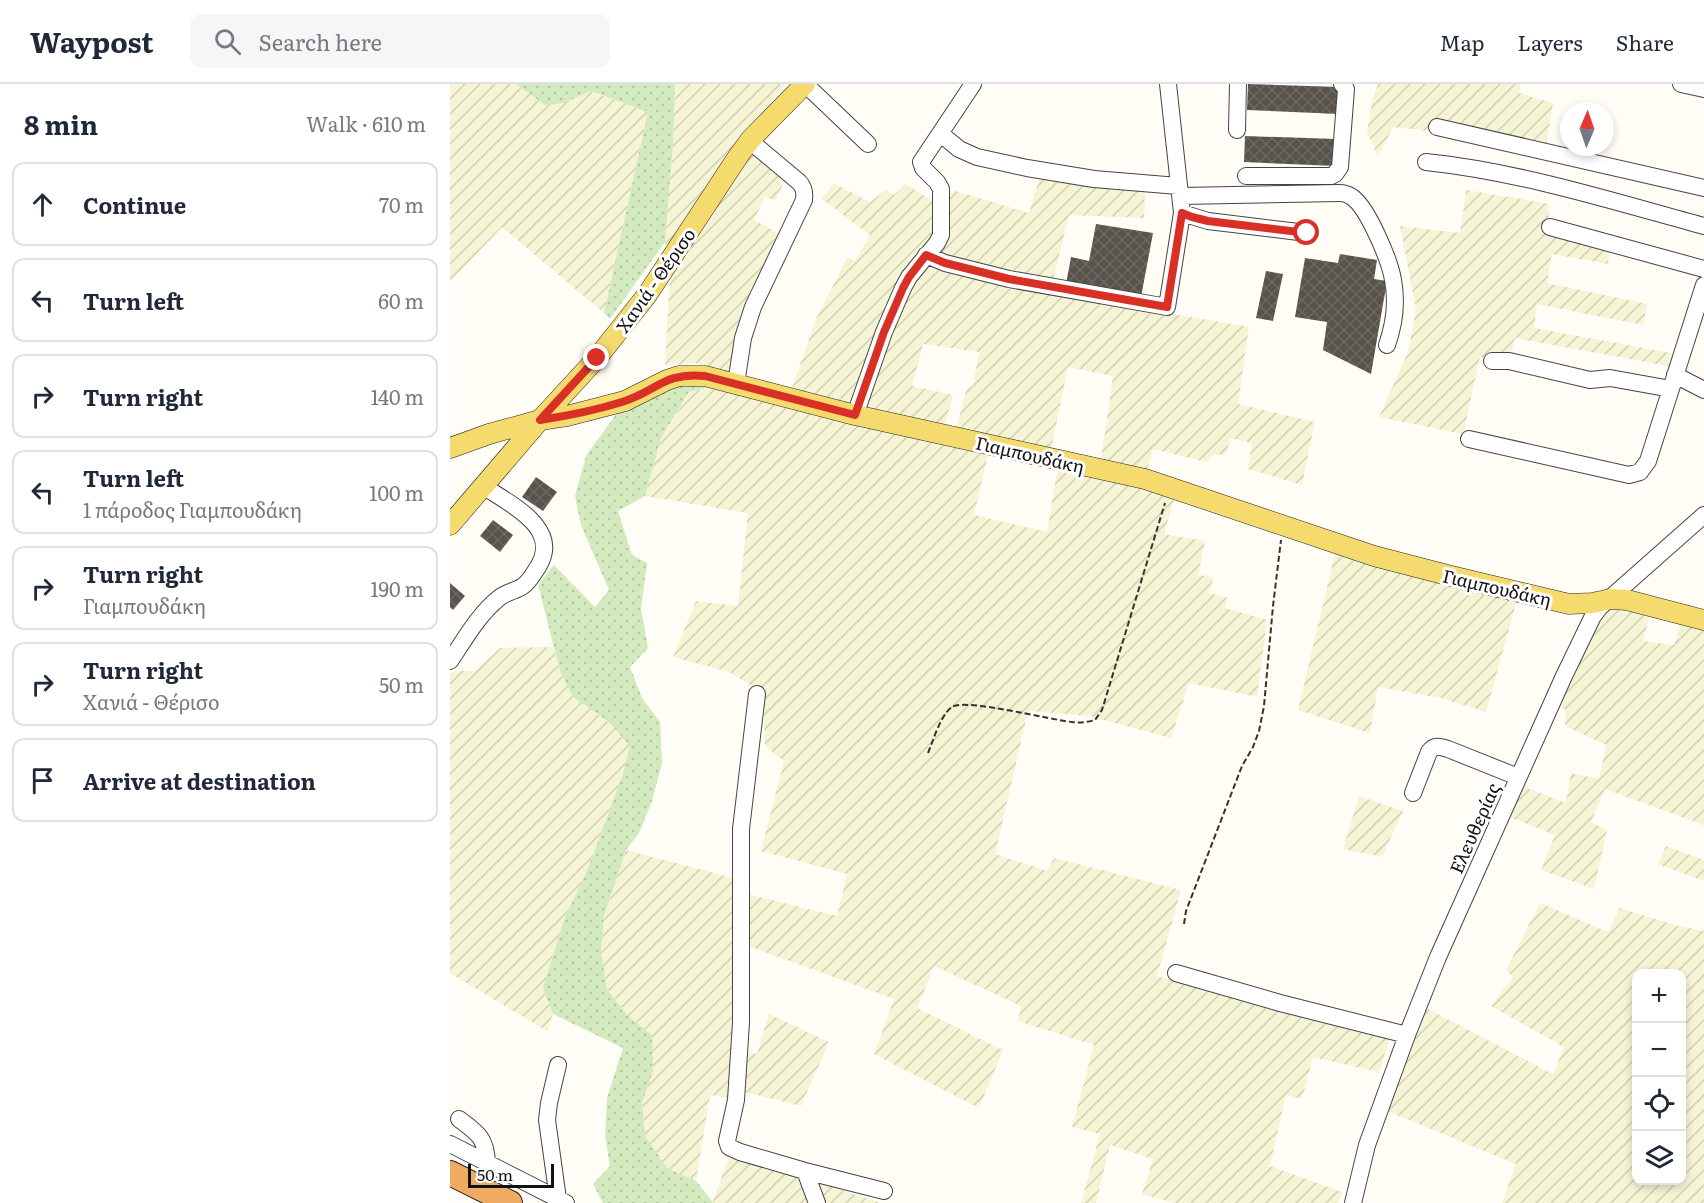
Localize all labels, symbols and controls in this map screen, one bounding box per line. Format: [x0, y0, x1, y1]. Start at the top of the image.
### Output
search box [190, 14, 610, 68]
text: Waypost [30, 20, 154, 62]
icon: search [211, 25, 244, 58]
text: Search here [259, 25, 382, 58]
text: Map [1440, 26, 1485, 57]
text: Layers [1518, 26, 1583, 57]
text: Share [1616, 26, 1674, 57]
north arrow [1560, 102, 1614, 156]
text: 8 min [24, 104, 98, 143]
text: Walk · 610 m [306, 108, 426, 138]
icon: ahead [26, 188, 59, 221]
text: Continue [83, 188, 186, 221]
text: 70 m [379, 189, 424, 219]
route start [1293, 219, 1319, 245]
street label: Χανιά - Θέρισο [609, 222, 701, 338]
icon: left [26, 284, 59, 317]
text: Turn left [83, 284, 184, 317]
text: 60 m [378, 285, 424, 315]
route end [583, 344, 609, 370]
icon: right [26, 380, 59, 413]
text: Turn right [83, 380, 203, 413]
text: 140 m [371, 381, 424, 411]
street label: Γιαμπουδάκη [973, 428, 1087, 480]
text: Turn left [83, 461, 184, 494]
icon: left [26, 476, 59, 509]
text: 100 m [369, 477, 424, 507]
text: 1 πάροδος Γιαμπουδάκη [83, 494, 302, 524]
text: Turn right [83, 557, 203, 590]
street label: Γιαμπουδάκη [1440, 561, 1554, 613]
icon: right [26, 572, 59, 605]
text: 190 m [370, 573, 424, 603]
text: Γιαμπουδάκη [83, 590, 206, 620]
text: Turn right [83, 653, 203, 686]
icon: right [26, 668, 59, 701]
text: 50 m [379, 669, 424, 699]
text: Χανιά - Θέρισο [83, 686, 219, 716]
icon: arrive [26, 764, 59, 797]
text: Arrive at destination [83, 764, 316, 797]
street label: Ελευθερίας [1442, 778, 1506, 878]
map controls [1632, 969, 1686, 1185]
button: + [1632, 969, 1686, 1023]
button: − [1632, 1023, 1686, 1077]
button: locate [1632, 1077, 1686, 1131]
button: layers [1632, 1131, 1686, 1185]
scale bar [468, 1161, 554, 1188]
text: 50 m [477, 1162, 513, 1186]

